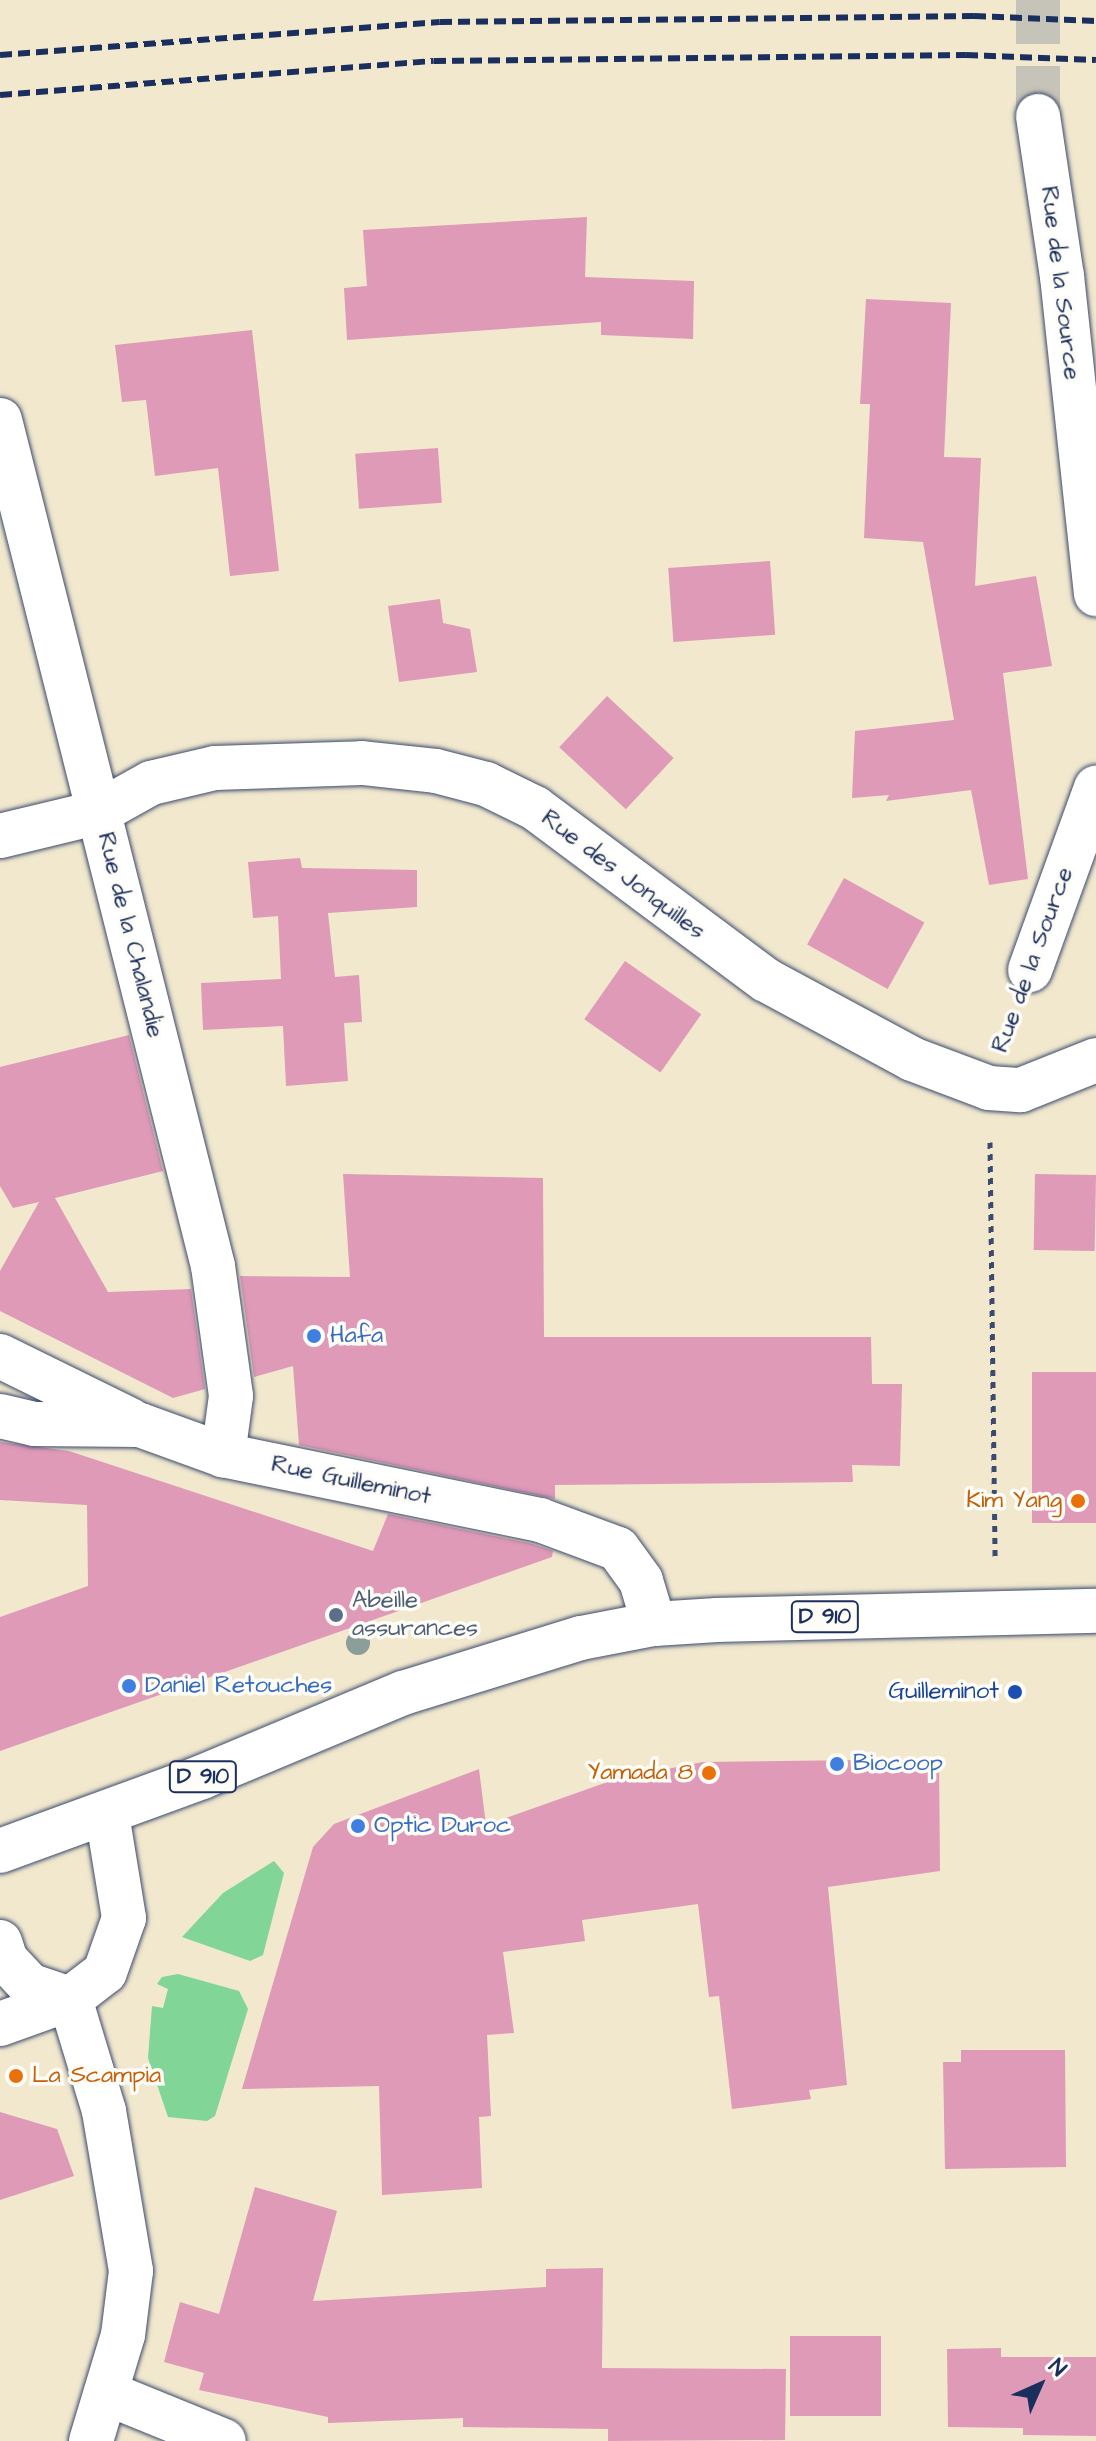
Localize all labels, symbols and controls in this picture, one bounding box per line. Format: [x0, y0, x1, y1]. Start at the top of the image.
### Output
street label: Rue de la Source [1034, 185, 1086, 381]
street label: Rue des Jonquilles [535, 804, 711, 946]
street label: Rue de la Chalandie [91, 829, 169, 1041]
street label: Rue de la Source [986, 863, 1080, 1057]
place label: Hafa [330, 1322, 383, 1350]
marker: Hafa [305, 1327, 323, 1345]
street label: Rue Guilleminot [269, 1450, 433, 1512]
place label: Kim Yang [966, 1487, 1062, 1515]
marker: Kim Yang [1069, 1492, 1087, 1510]
place label: Abeille assurances [352, 1587, 478, 1643]
road number: D 910 [789, 1599, 861, 1635]
marker: Abeille assurances [327, 1606, 345, 1624]
place label: Daniel Retouches [145, 1672, 332, 1700]
marker: Daniel Retouches [120, 1677, 138, 1695]
place label: Guilleminot [889, 1678, 999, 1706]
marker: Guilleminot [1006, 1683, 1024, 1701]
place label: Biocoop [853, 1750, 943, 1778]
marker: Biocoop [828, 1755, 846, 1773]
road number: D 910 [167, 1759, 239, 1795]
place label: Yamada 8 [587, 1759, 693, 1787]
marker: Yamada 8 [700, 1764, 718, 1782]
place label: Optic Duroc [374, 1812, 511, 1840]
marker: Optic Duroc [349, 1817, 367, 1835]
place label: La Scampia [32, 2062, 161, 2090]
marker: La Scampia [7, 2067, 25, 2085]
north arrow [1000, 2345, 1080, 2425]
text: N [1041, 2352, 1073, 2384]

